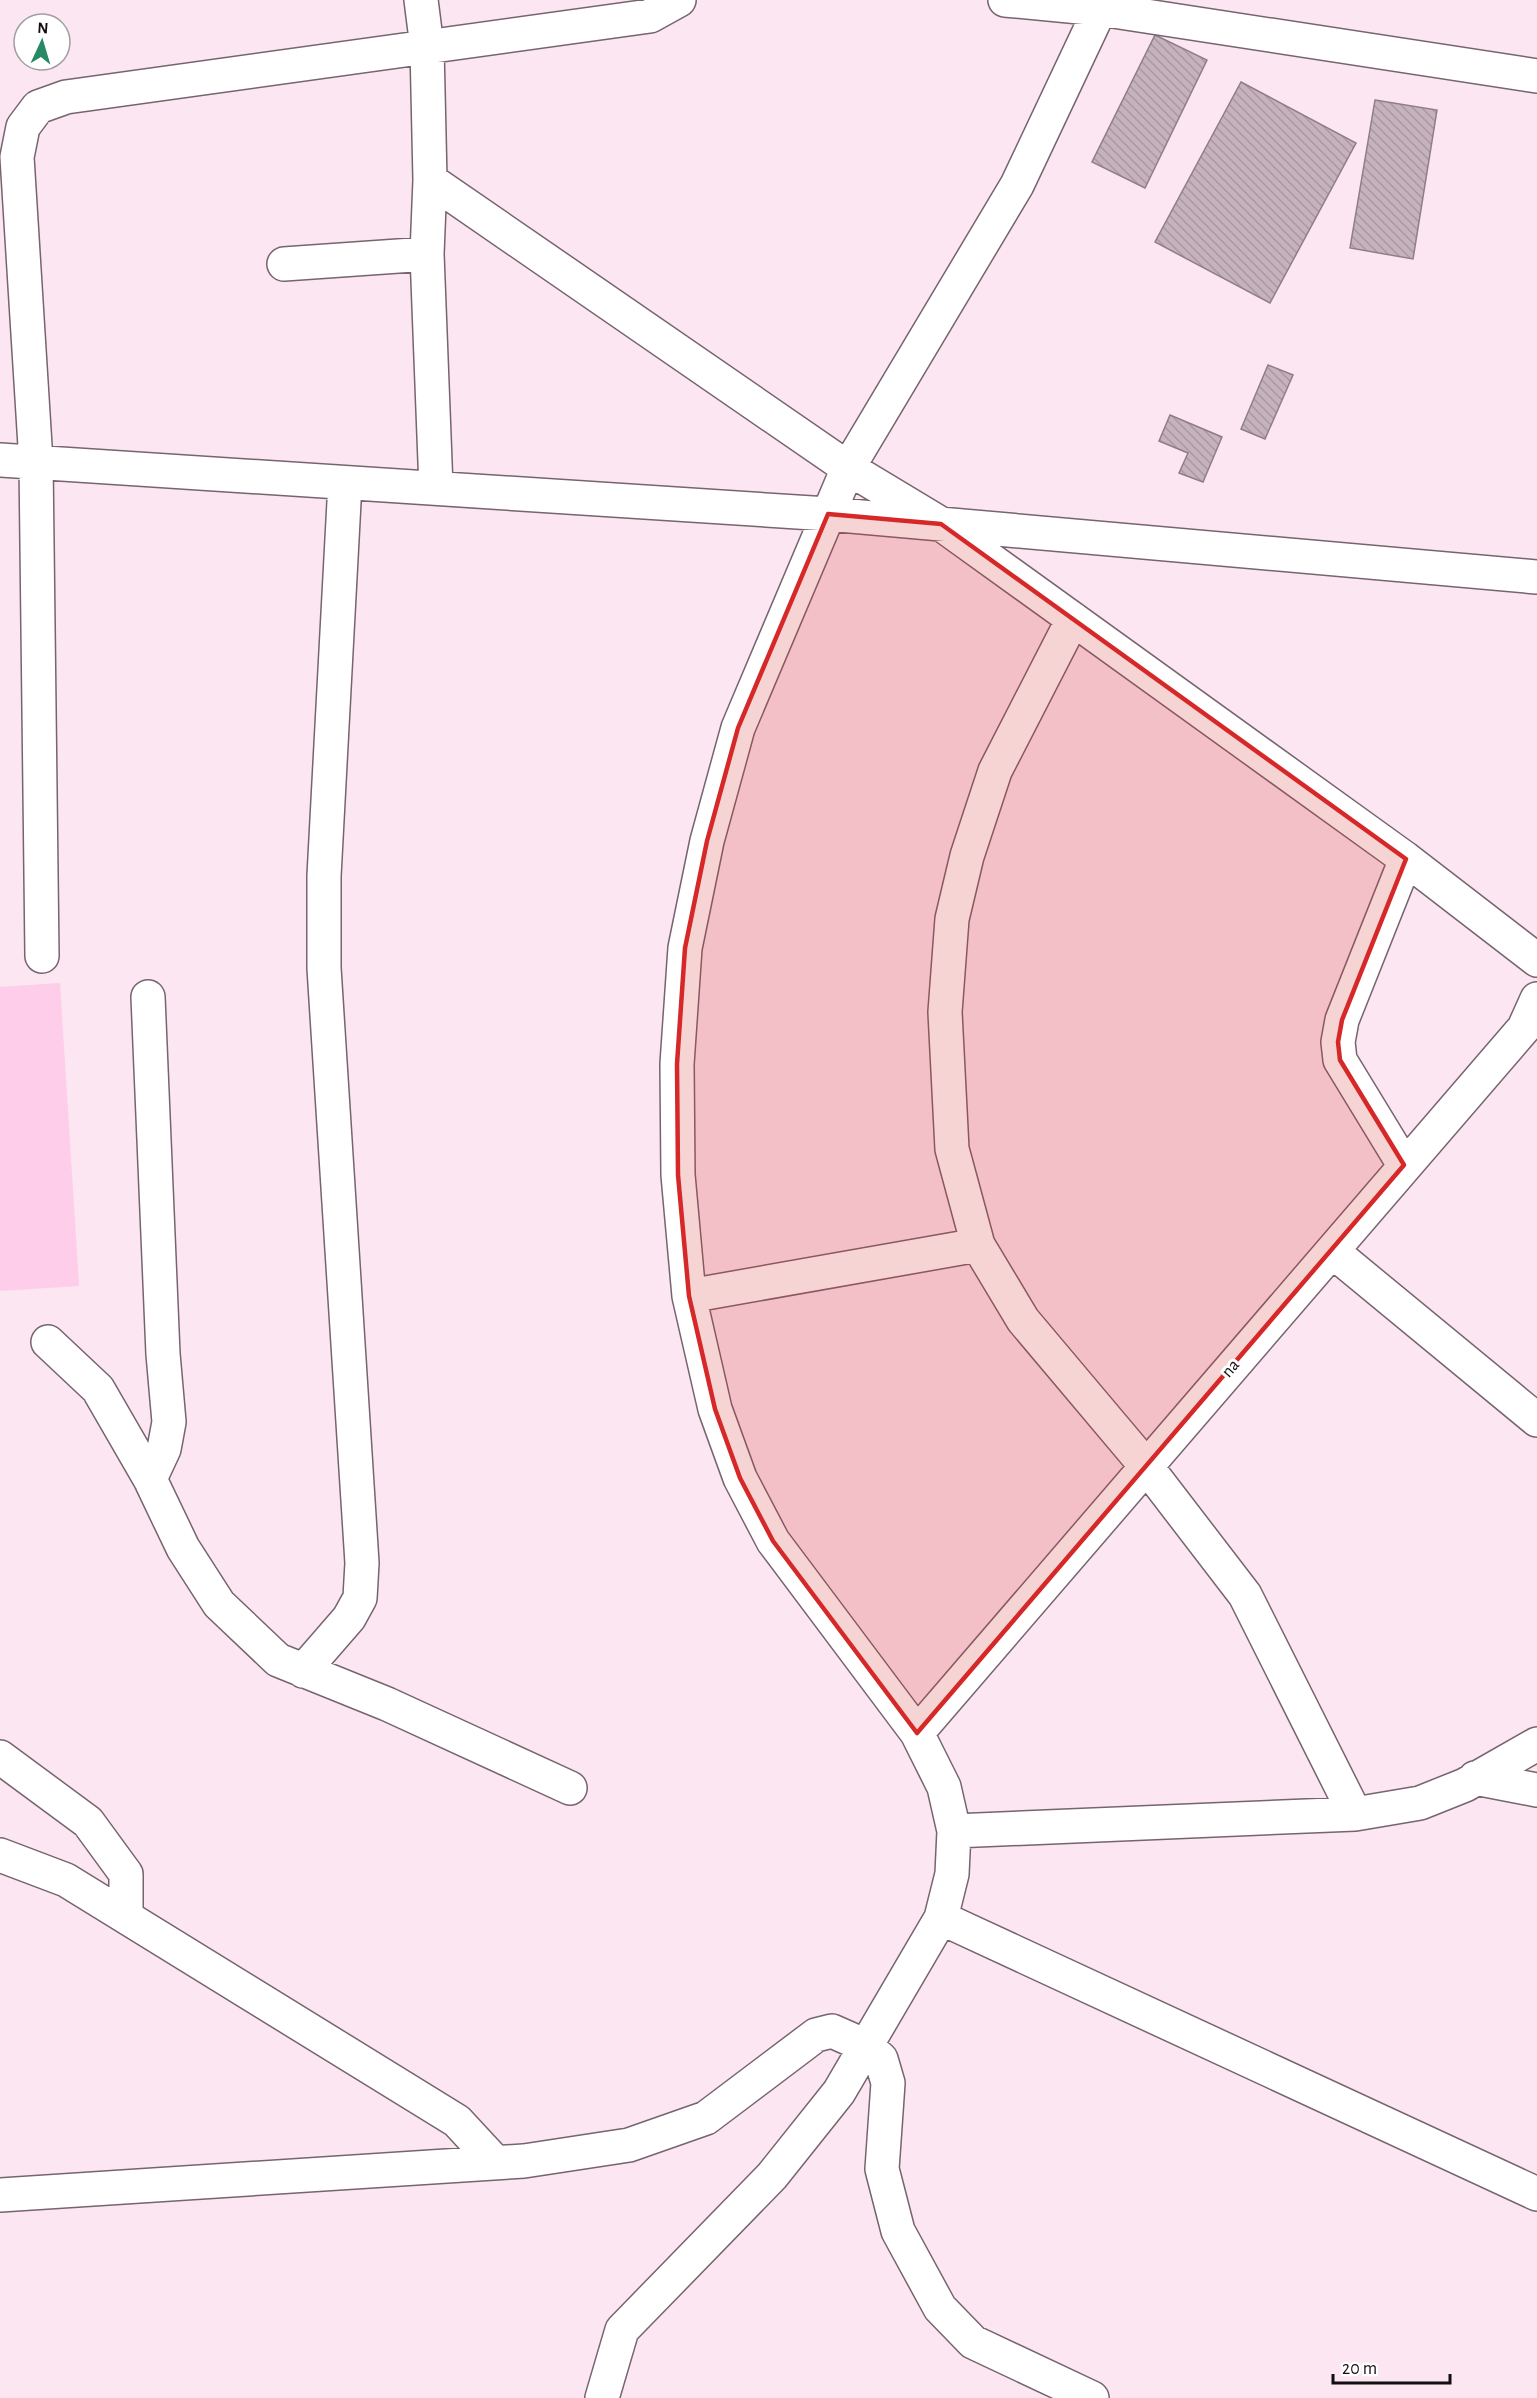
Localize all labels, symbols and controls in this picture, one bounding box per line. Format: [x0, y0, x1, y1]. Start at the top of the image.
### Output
north arrow [12, 12, 72, 72]
text: N [37, 20, 49, 36]
street label: na [1218, 1356, 1243, 1381]
scale bar [1333, 2347, 1450, 2385]
text: 20 m [1342, 2360, 1377, 2378]

